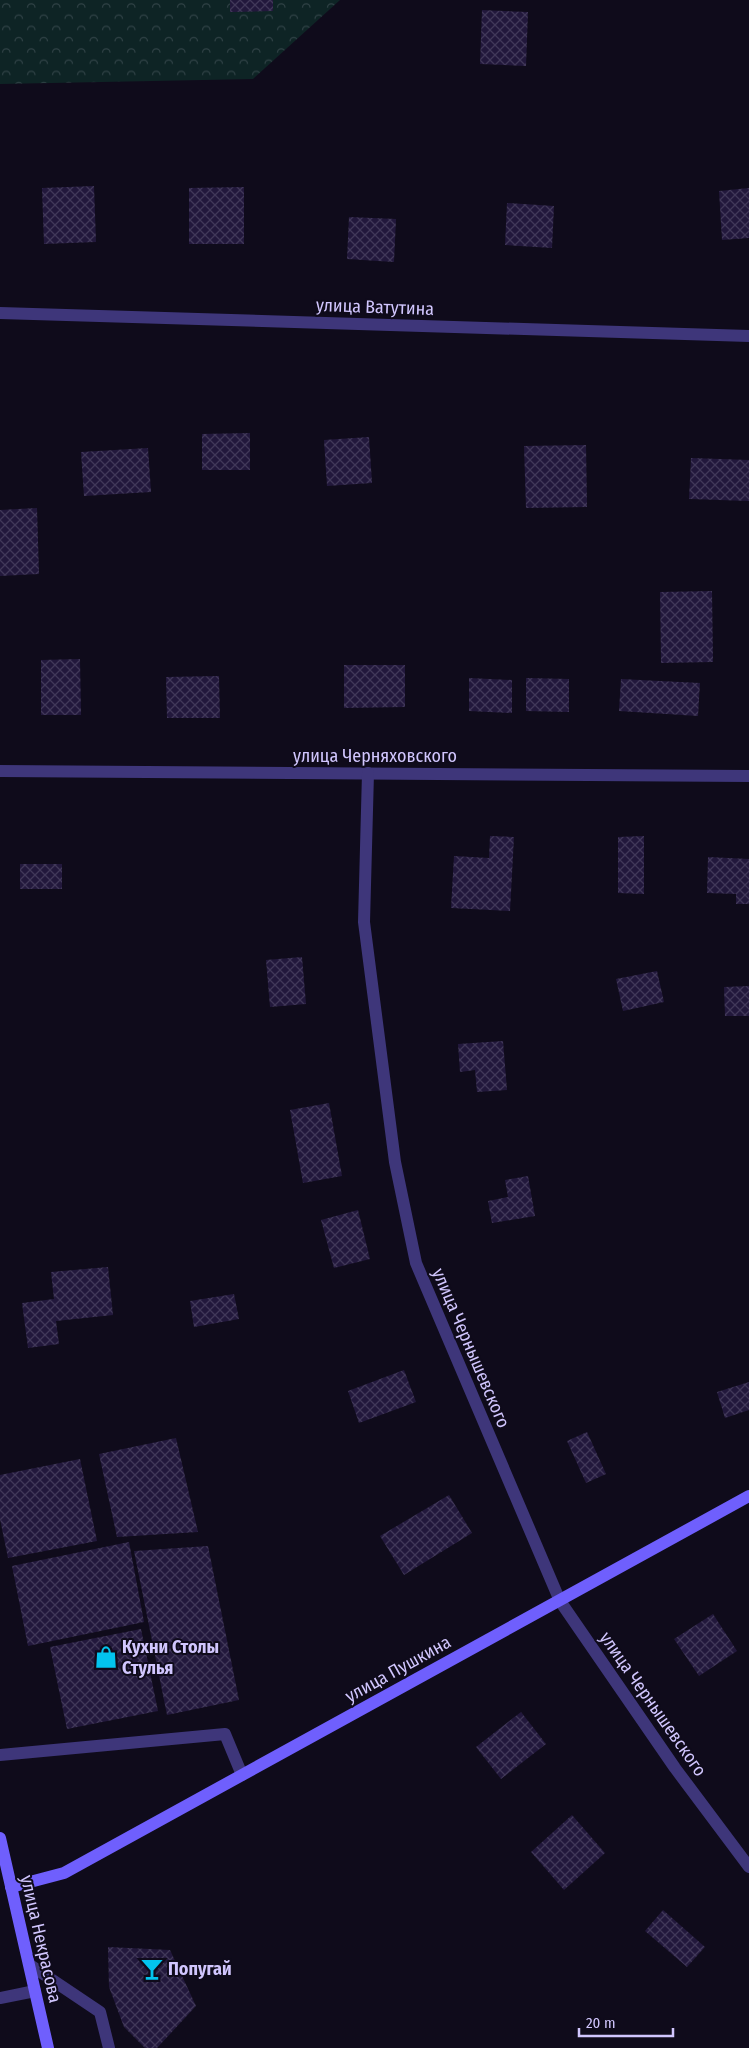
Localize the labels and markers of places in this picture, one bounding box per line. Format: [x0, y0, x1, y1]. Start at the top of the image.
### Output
place label: Кухни Столы Стулья [122, 1636, 219, 1679]
shop icon: Кухни Столы Стулья [93, 1644, 119, 1670]
bar icon: Попугай [139, 1956, 165, 1982]
place label: Попугай [168, 1958, 232, 1980]

